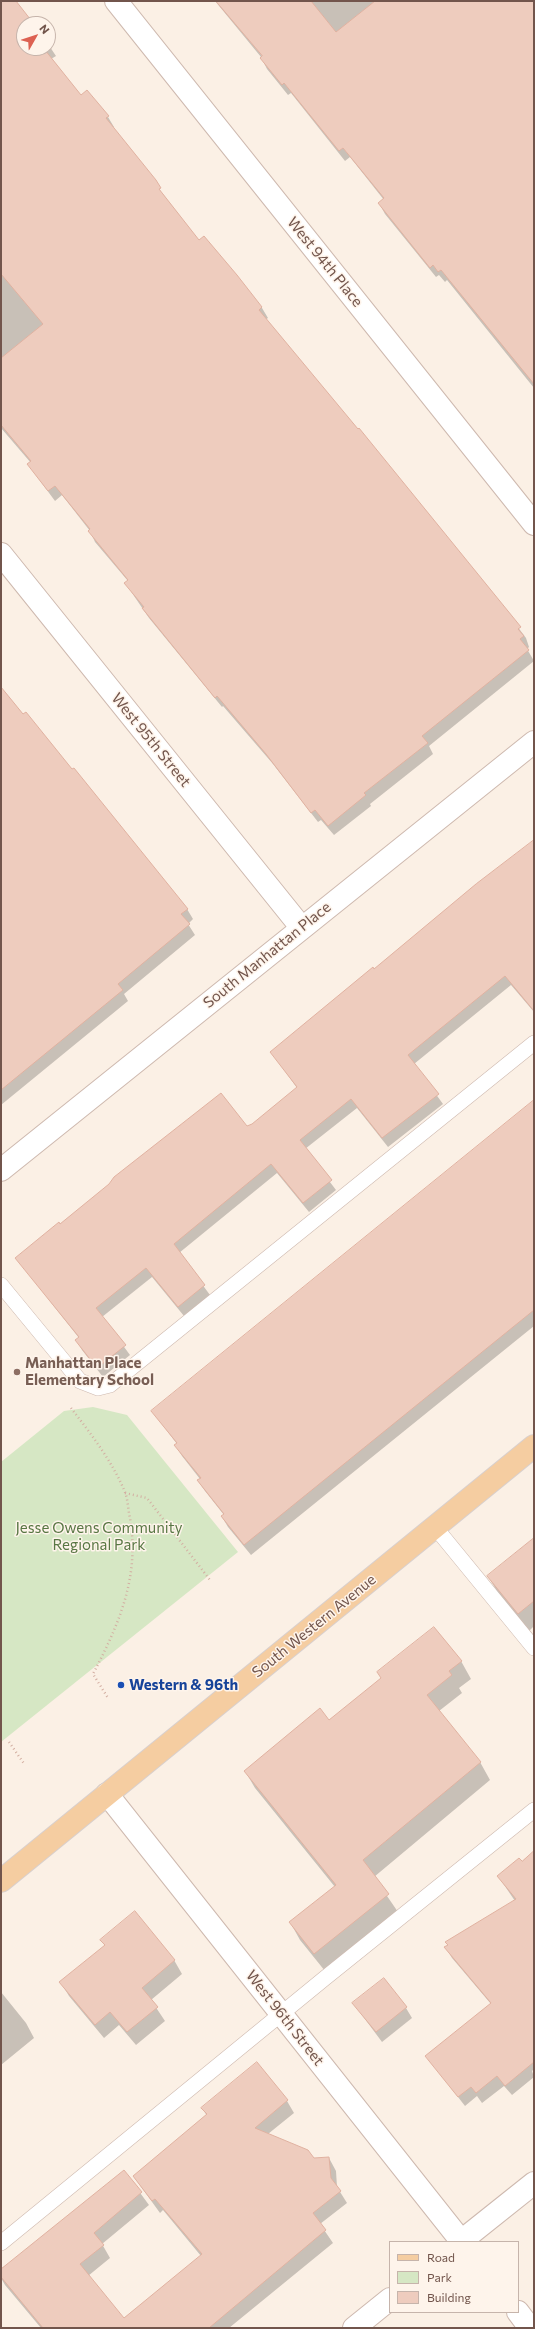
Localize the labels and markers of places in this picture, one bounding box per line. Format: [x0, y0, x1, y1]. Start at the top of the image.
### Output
place label: Manhattan Place Elementary School [25, 1354, 154, 1389]
marker: Manhattan Place Elementary School [12, 1367, 22, 1377]
place label: Western & 96th [129, 1676, 238, 1694]
marker: Western & 96th [116, 1680, 126, 1690]

